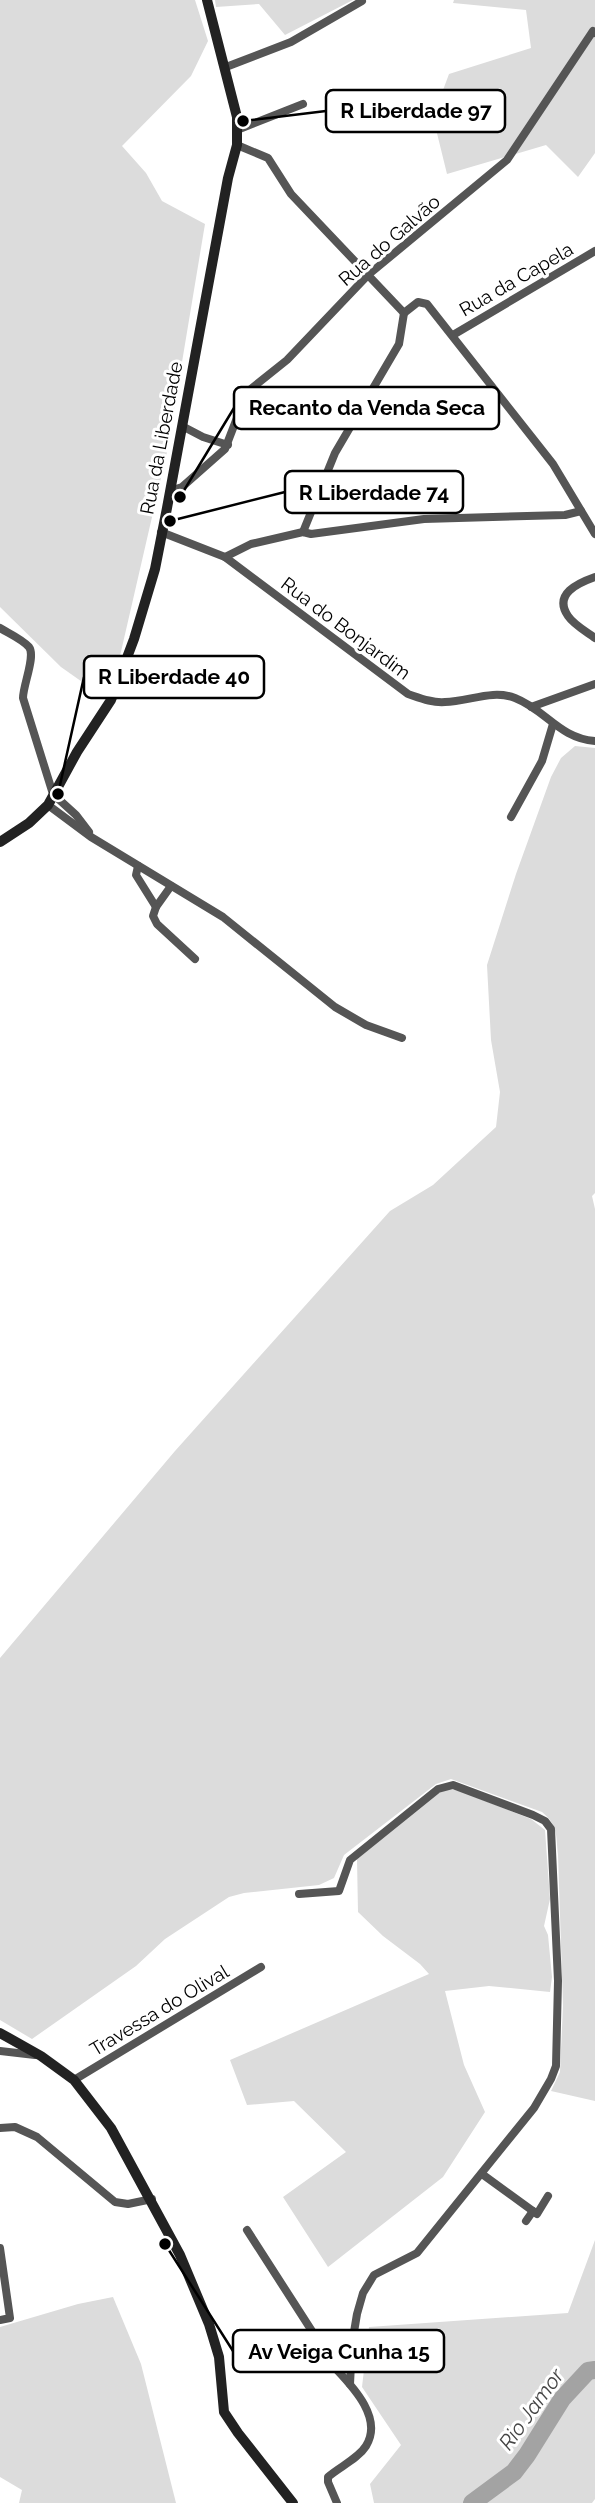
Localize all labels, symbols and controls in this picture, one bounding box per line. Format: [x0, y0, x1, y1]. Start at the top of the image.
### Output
callout: R Liberdade 97 [326, 90, 505, 132]
text: R Liberdade 97 [340, 98, 492, 123]
street label: Rua do Galvão [334, 190, 444, 290]
street label: Rua da Capela [455, 238, 577, 320]
street label: Rua da Liberdade [135, 360, 187, 516]
callout: Recanto da Venda Seca [234, 387, 499, 429]
text: Recanto da Venda Seca [249, 395, 485, 420]
callout: R Liberdade 74 [285, 471, 463, 513]
text: R Liberdade 74 [299, 480, 449, 505]
street label: Rua do Bonjardim [277, 572, 415, 684]
callout: R Liberdade 40 [84, 656, 264, 698]
text: R Liberdade 40 [98, 664, 250, 689]
street label: Travessa do Olival [86, 1959, 233, 2060]
callout: Av Veiga Cunha 15 [233, 2330, 444, 2372]
text: Av Veiga Cunha 15 [248, 2339, 430, 2364]
water label: Rio Jamor [493, 2363, 569, 2454]

